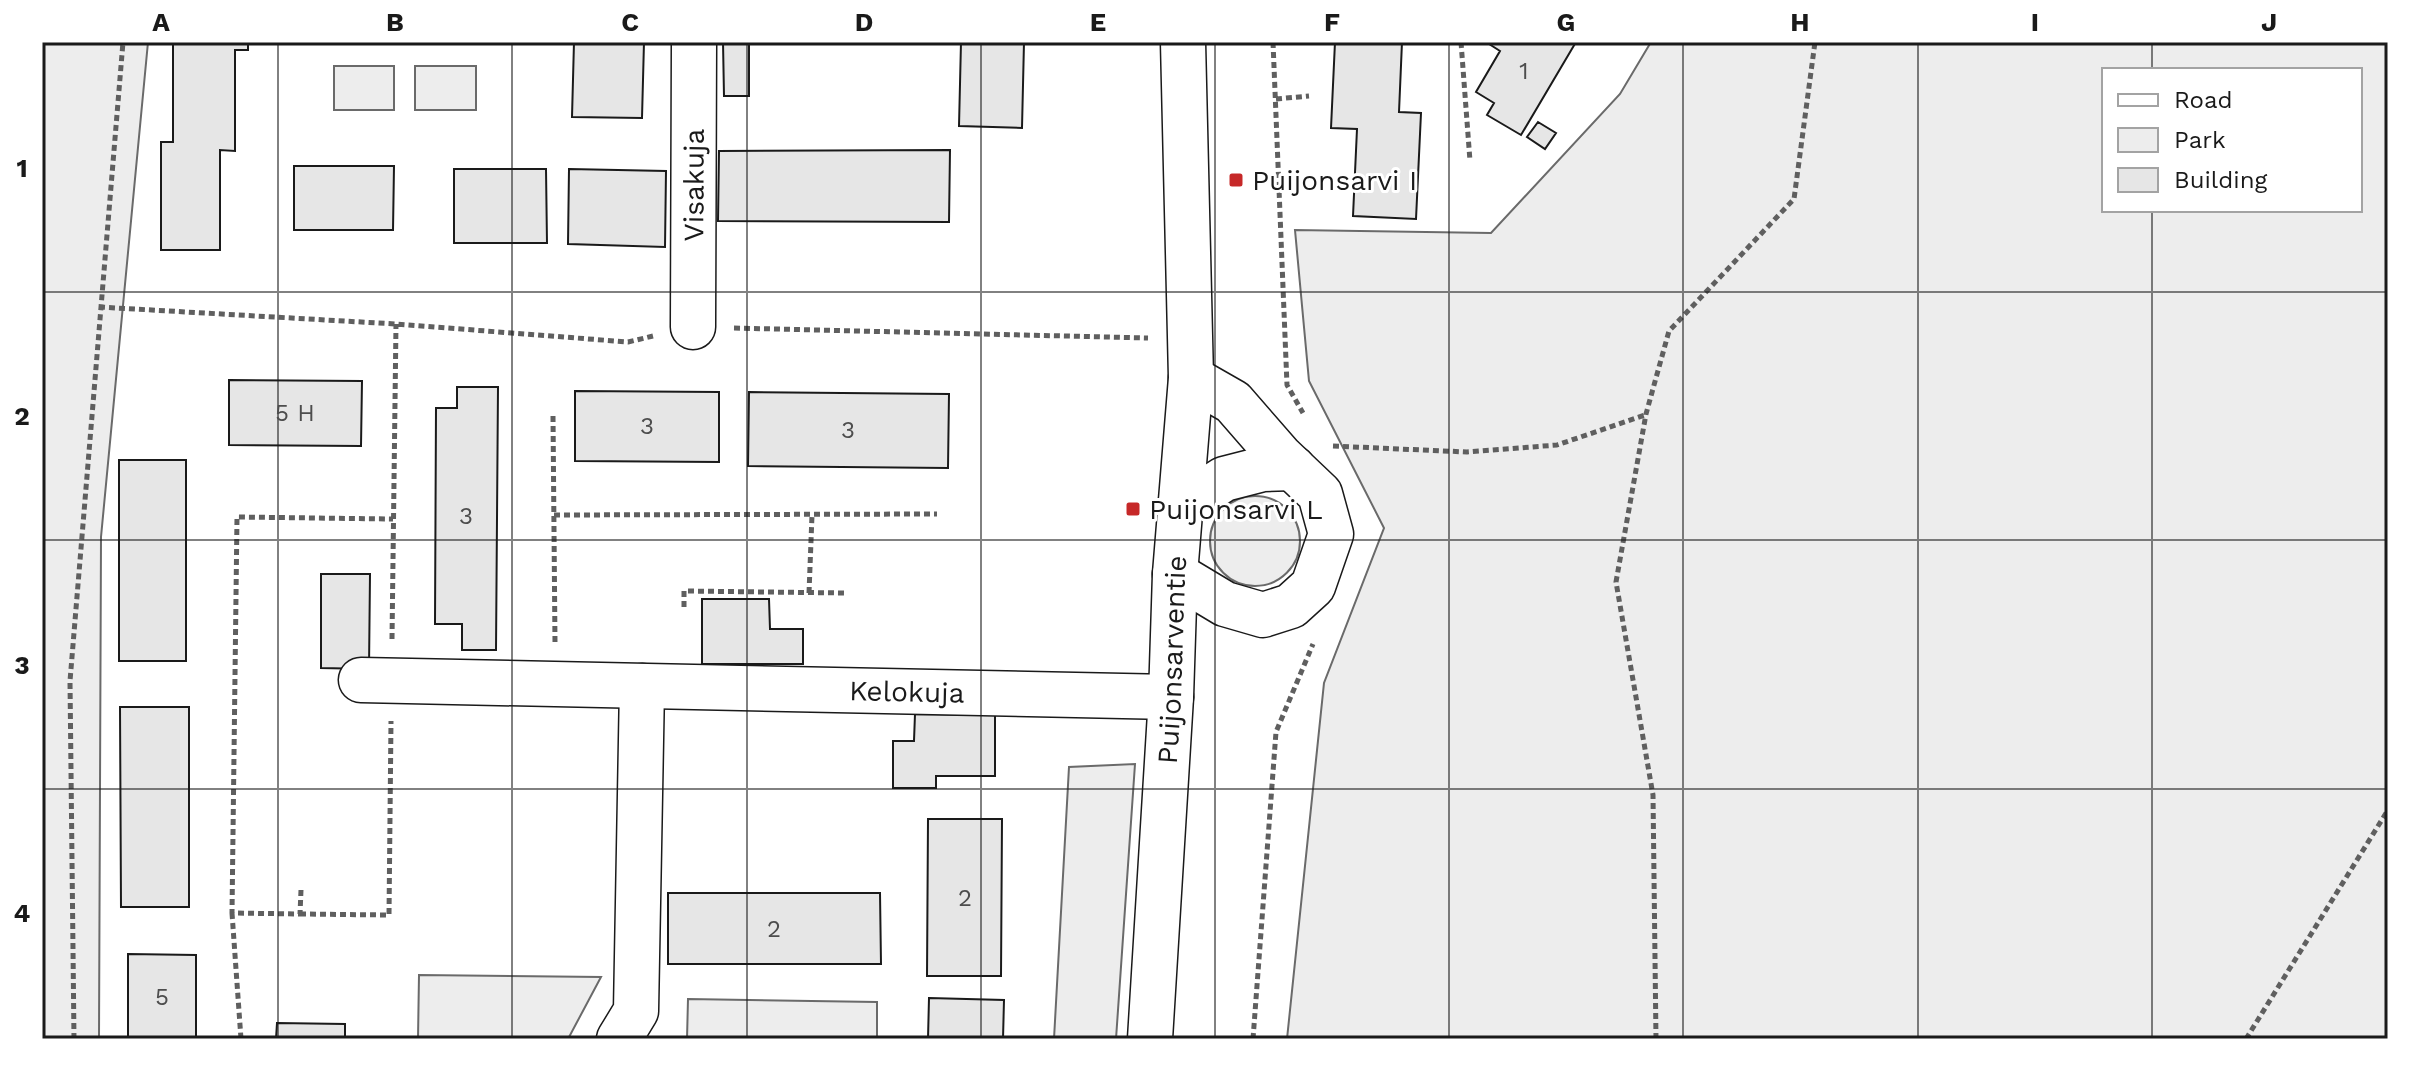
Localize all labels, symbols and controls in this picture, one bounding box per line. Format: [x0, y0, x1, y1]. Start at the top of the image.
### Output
text: A [152, 7, 170, 37]
text: B [386, 7, 404, 37]
text: C [621, 7, 639, 37]
text: D [855, 7, 873, 37]
text: E [1090, 7, 1106, 37]
text: F [1324, 7, 1340, 37]
text: G [1557, 7, 1575, 37]
text: H [1790, 7, 1810, 37]
text: I [2031, 7, 2039, 37]
text: J [2261, 7, 2277, 37]
house number: 1 [1519, 57, 1529, 85]
legend [2102, 68, 2362, 212]
text: Road [2174, 86, 2233, 114]
text: Park [2174, 126, 2226, 154]
street label: Visakuja [677, 128, 710, 241]
text: 1 [16, 153, 28, 183]
place label: Puijonsarvi I [1252, 164, 1417, 197]
text: Building [2174, 166, 2267, 194]
marker: Puijonsarvi I [1227, 171, 1245, 189]
house number: 5 H [275, 399, 315, 427]
text: 2 [14, 401, 30, 431]
house number: 3 [640, 412, 654, 440]
house number: 3 [841, 416, 855, 444]
place label: Puijonsarvi L [1149, 493, 1323, 526]
marker: Puijonsarvi L [1124, 500, 1142, 518]
house number: 3 [459, 502, 473, 530]
street label: Puijonsarventie [1150, 554, 1193, 765]
text: 3 [14, 650, 30, 680]
street label: Kelokuja [849, 674, 965, 709]
house number: 2 [958, 884, 972, 912]
text: 4 [14, 898, 31, 928]
house number: 2 [767, 915, 781, 943]
house number: 5 [155, 983, 169, 1011]

